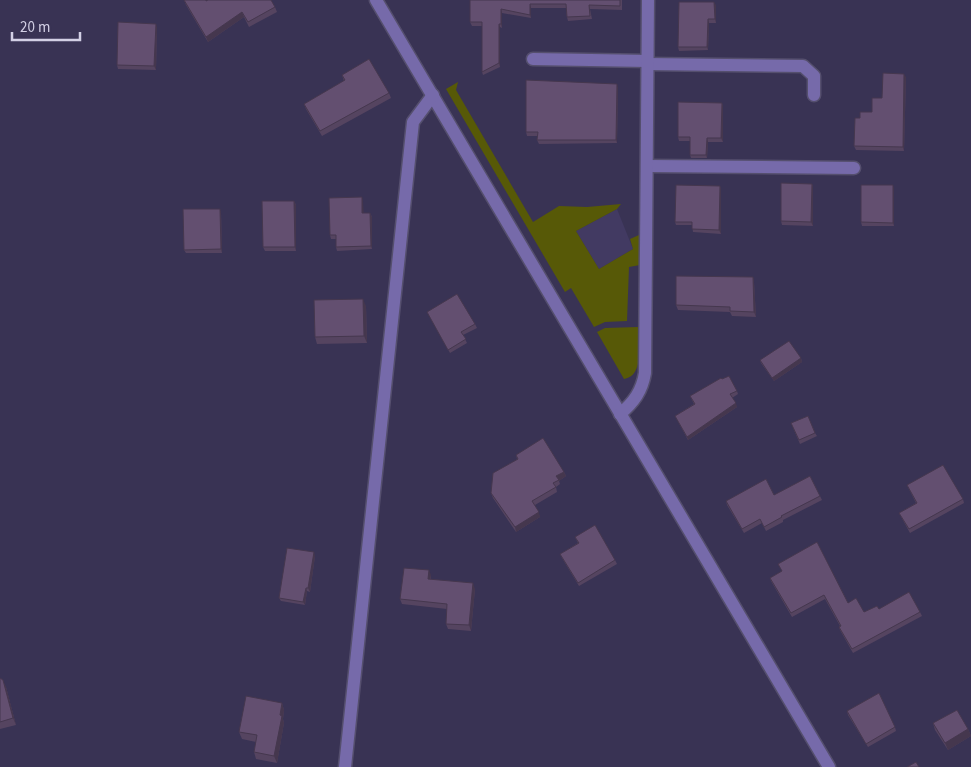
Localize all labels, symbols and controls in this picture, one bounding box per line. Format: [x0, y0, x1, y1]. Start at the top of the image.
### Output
scale bar [12, 10, 80, 42]
text: 20 m [20, 17, 50, 38]

